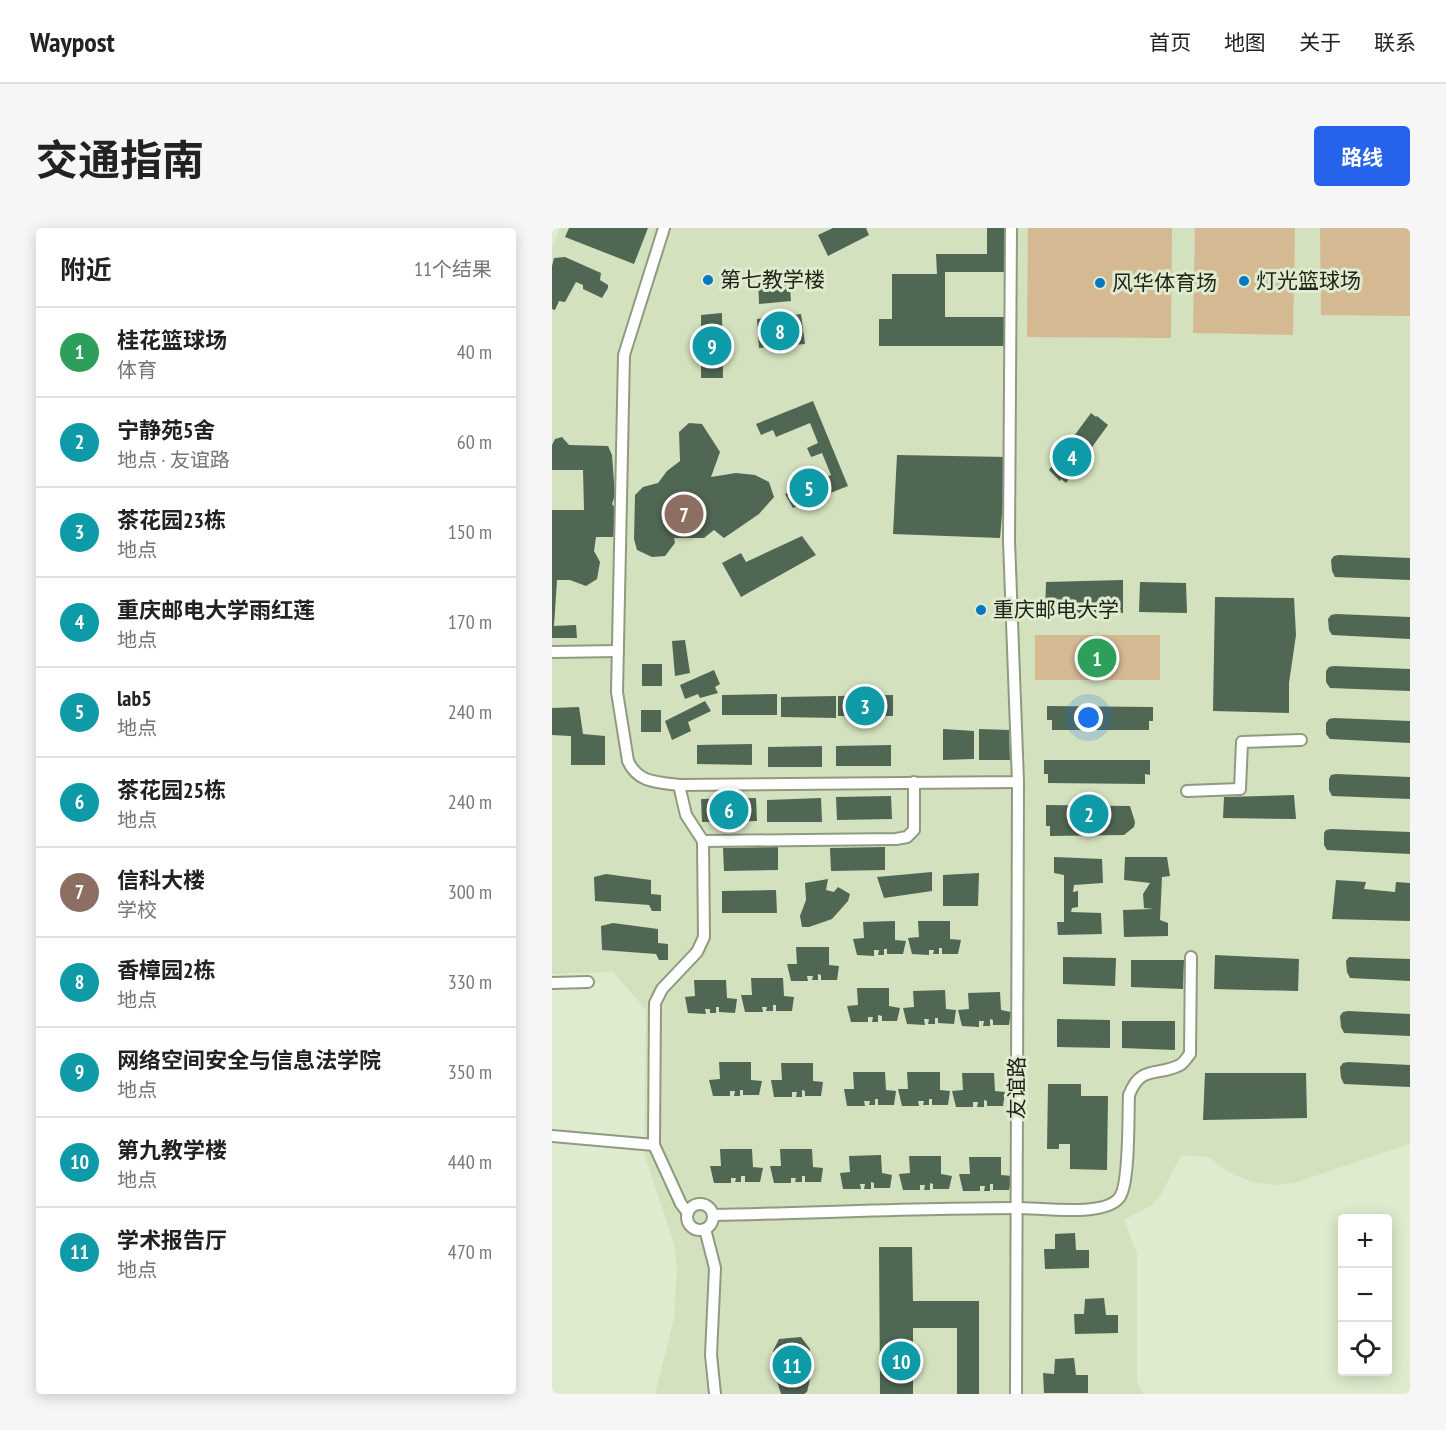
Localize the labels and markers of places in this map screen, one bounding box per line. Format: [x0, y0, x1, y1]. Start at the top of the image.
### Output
place label: 第七教学楼 [720, 266, 825, 293]
place label: 灯光篮球场 [1256, 267, 1361, 294]
place label: 风华体育场 [1112, 269, 1217, 296]
marker: 第七教学楼 [701, 273, 715, 287]
marker: 灯光篮球场 [1237, 274, 1251, 288]
marker: 风华体育场 [1093, 276, 1107, 290]
pin: 8 [760, 308, 800, 354]
pin: 9 [692, 324, 732, 368]
pin: 4 [1052, 434, 1092, 480]
pin: 5 [790, 466, 828, 510]
pin: 7 [664, 492, 704, 536]
place label: 重庆邮电大学 [993, 596, 1119, 623]
marker: 重庆邮电大学 [974, 603, 988, 617]
pin: 1 [1078, 636, 1116, 680]
pin: 3 [846, 684, 884, 728]
pin: 6 [710, 788, 748, 832]
pin: 2 [1070, 792, 1108, 836]
pin: 10 [882, 1338, 920, 1384]
pin: 11 [772, 1342, 812, 1388]

